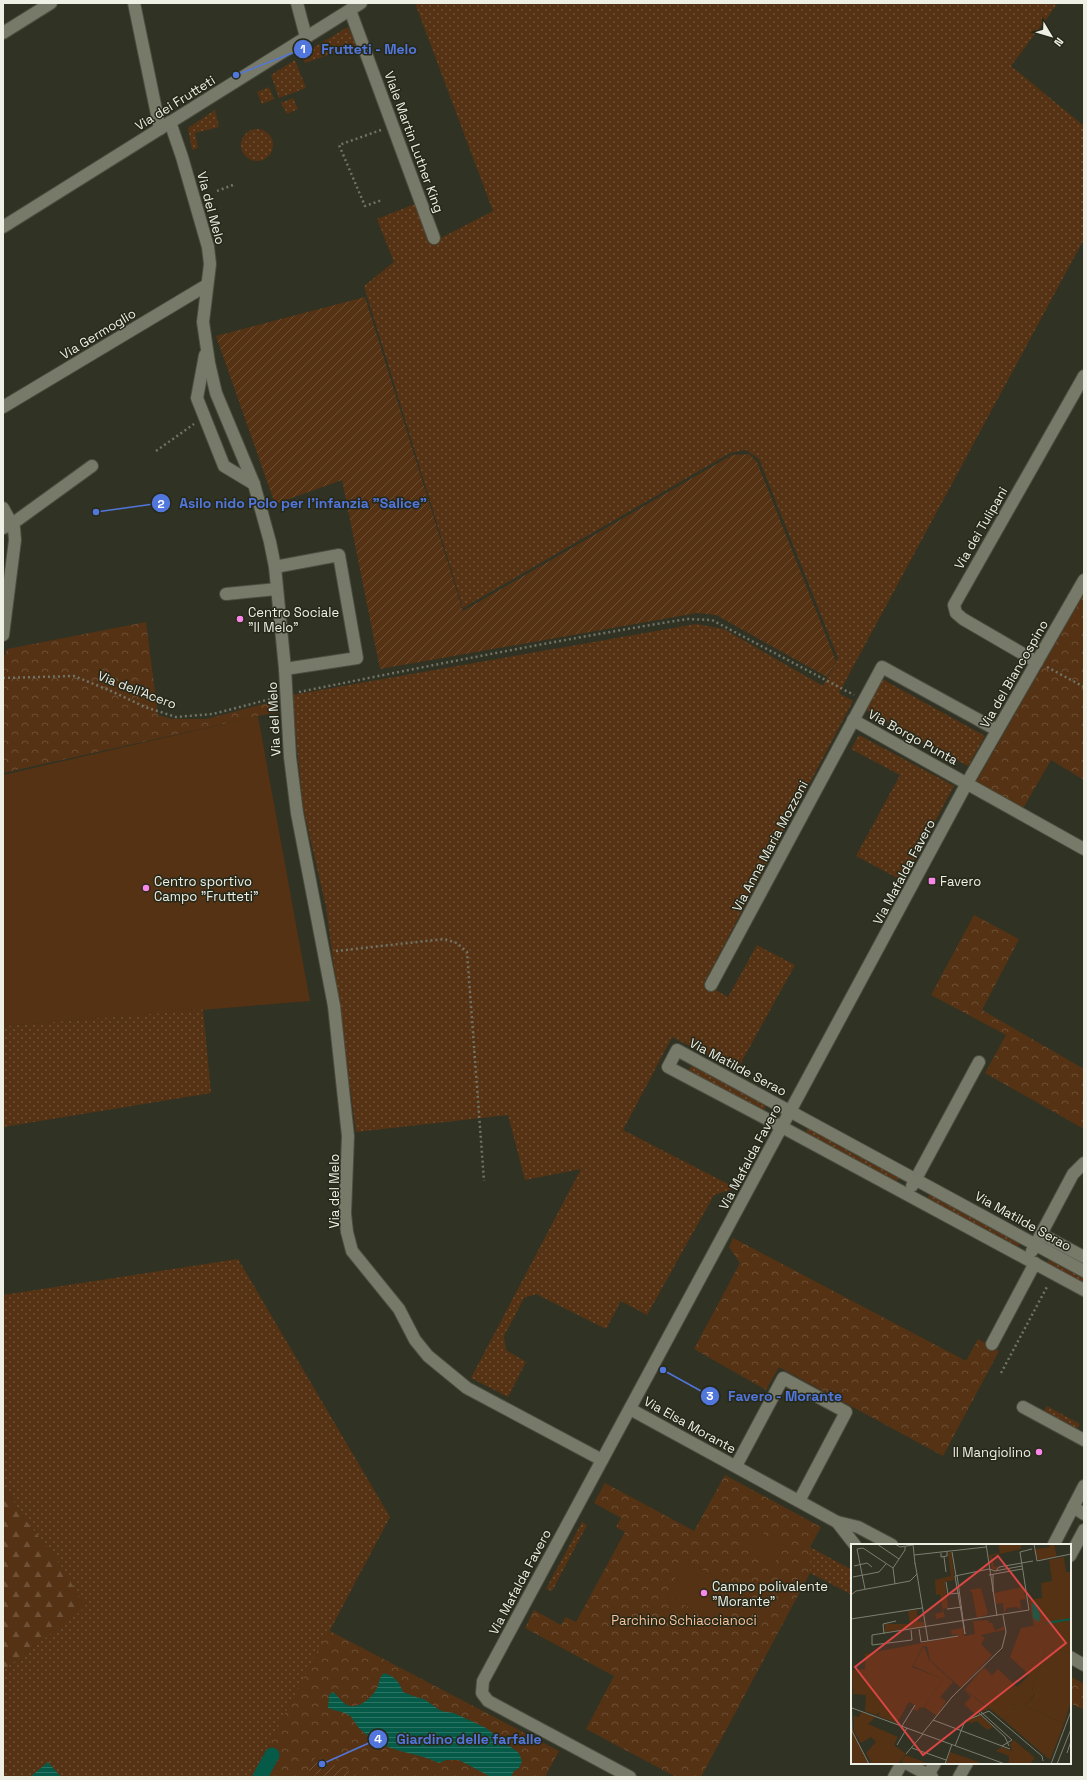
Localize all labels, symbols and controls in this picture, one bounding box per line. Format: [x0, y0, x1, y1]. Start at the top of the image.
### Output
north arrow [1031, 16, 1071, 56]
text: N [1051, 35, 1067, 49]
callout: Frutteti - Melo [293, 36, 425, 62]
text: Frutteti - Melo [321, 40, 417, 58]
text: 1 [300, 41, 306, 57]
street label: Viale Martin Luther King [380, 69, 448, 215]
street label: Via dei Frutteti [132, 72, 218, 134]
street label: Via del Melo [193, 170, 229, 246]
street label: Via Germoglio [57, 305, 139, 363]
street label: Via dei Tulipani [951, 484, 1011, 572]
callout: Asilo nido Polo per l'infanzia "Salice" [151, 490, 435, 516]
text: Asilo nido Polo per l'infanzia "Salice" [179, 494, 427, 512]
text: 2 [157, 496, 165, 512]
place label: Centro Sociale "Il Melo" [248, 604, 339, 636]
marker: Centro Sociale "Il Melo" [235, 614, 245, 624]
street label: Via del Biancospino [976, 617, 1052, 731]
street label: Via dell'Acero [95, 667, 179, 713]
street label: Via del Melo [264, 681, 284, 757]
street label: Via Borgo Punta [865, 705, 961, 769]
street label: Via Anna Maria Mozzoni [728, 778, 812, 914]
street label: Via Mafalda Favero [869, 816, 939, 928]
place label: Centro sportivo Campo "Frutteti" [154, 873, 258, 905]
place label: Favero [940, 873, 981, 890]
marker: Favero [927, 876, 937, 886]
marker: Centro sportivo Campo "Frutteti" [141, 883, 151, 893]
street label: Via Matilde Serao [686, 1034, 790, 1100]
street label: Via Mafalda Favero [715, 1101, 785, 1213]
street label: Via del Melo [326, 1154, 343, 1228]
street label: Via Matilde Serao [972, 1187, 1074, 1255]
callout: Favero - Morante [700, 1383, 851, 1409]
text: Favero - Morante [728, 1387, 842, 1405]
text: 3 [706, 1388, 714, 1404]
street label: Via Elsa Morante [641, 1393, 739, 1457]
place label: Il Mangiolino [953, 1444, 1031, 1461]
marker: Il Mangiolino [1034, 1447, 1044, 1457]
street label: Via Mafalda Favero [485, 1526, 555, 1638]
inset map [851, 1544, 1071, 1764]
place label: Campo polivalente "Morante" [712, 1578, 828, 1610]
marker: Campo polivalente "Morante" [699, 1588, 709, 1598]
park label: Parchino Schiaccianoci [611, 1612, 757, 1629]
callout: Giardino delle farfalle [368, 1726, 549, 1752]
text: Giardino delle farfalle [396, 1730, 542, 1748]
text: 4 [374, 1731, 382, 1747]

